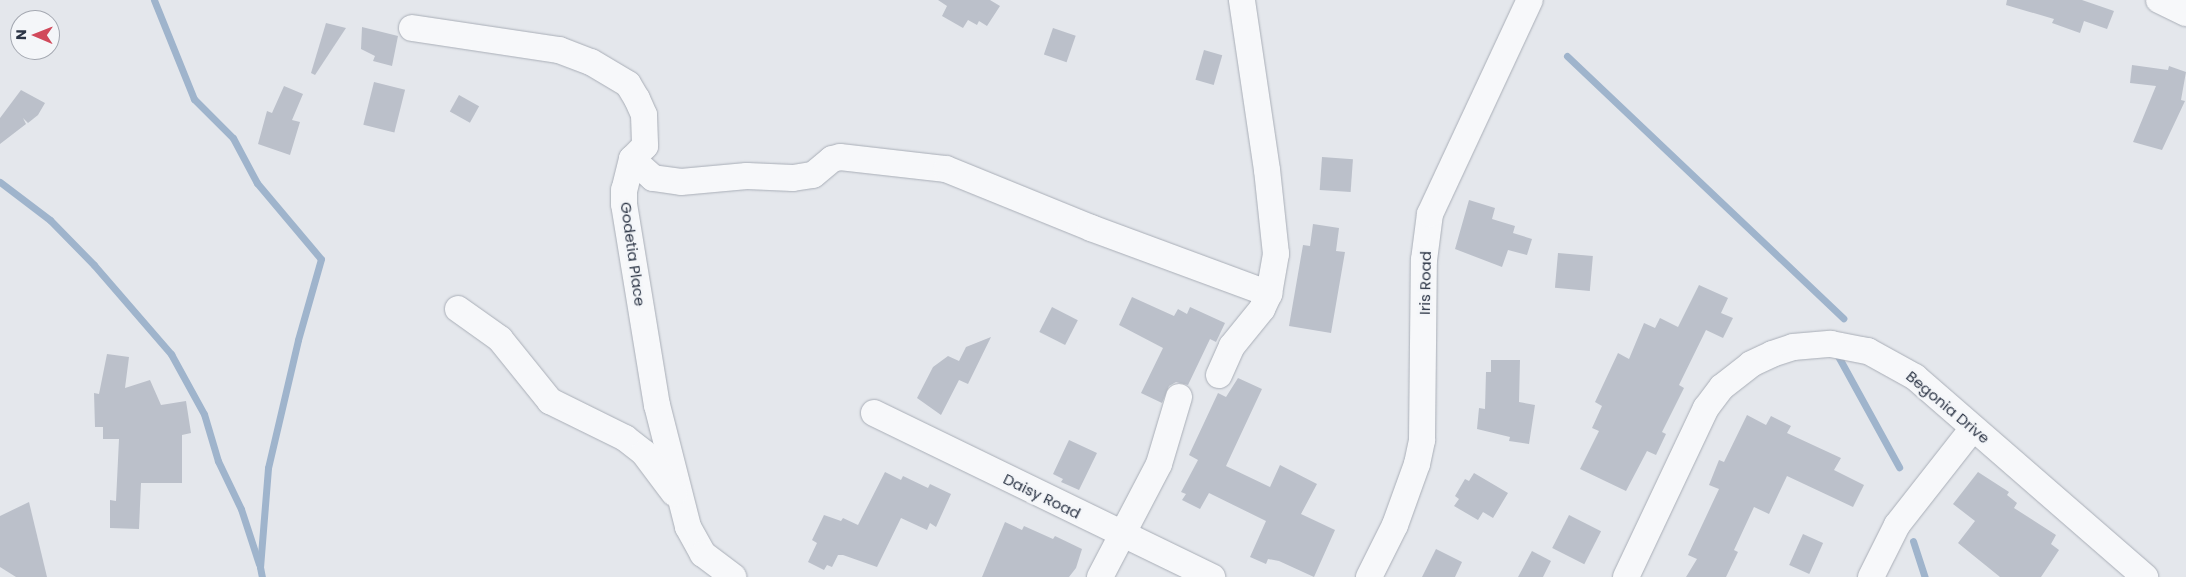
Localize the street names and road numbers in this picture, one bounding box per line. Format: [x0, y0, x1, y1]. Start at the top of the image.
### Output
street label: Godetia Place [617, 201, 649, 307]
street label: Iris Road [1415, 251, 1435, 315]
street label: Begonia Drive [1903, 367, 1993, 447]
street label: Daisy Road [1000, 470, 1084, 522]

